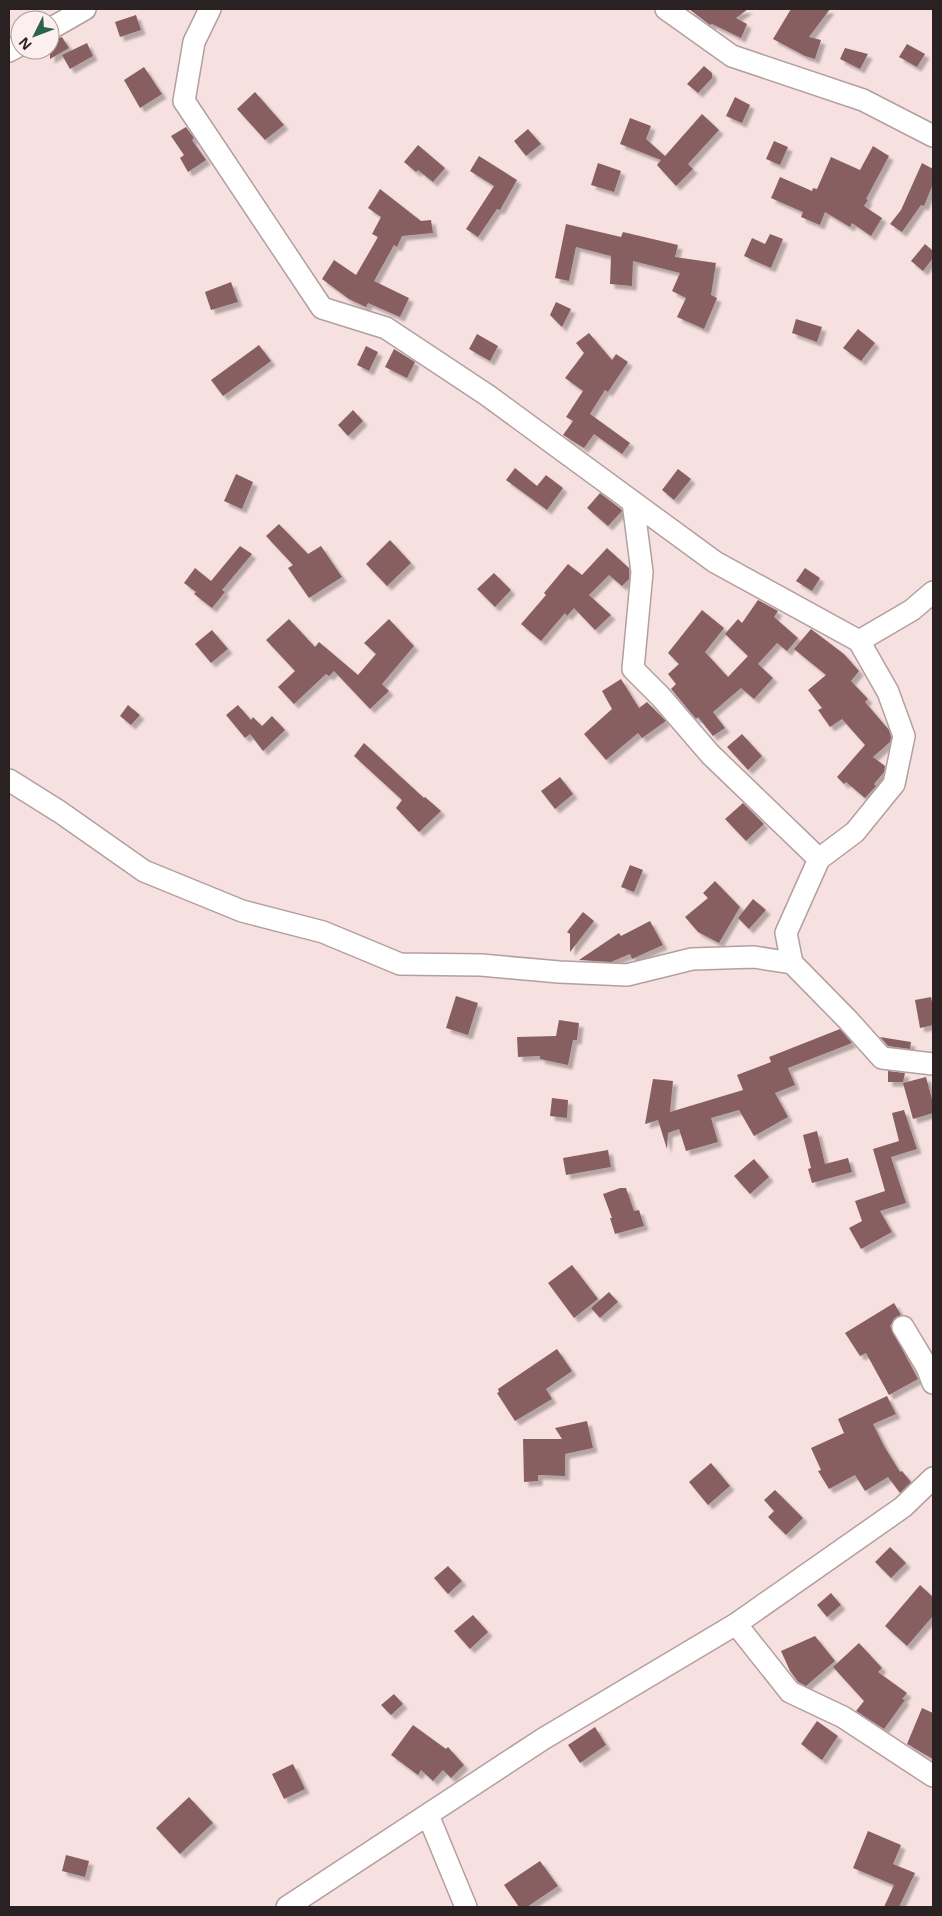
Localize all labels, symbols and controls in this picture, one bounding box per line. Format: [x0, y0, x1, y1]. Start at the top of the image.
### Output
north arrow [10, 10, 60, 60]
text: N [14, 33, 36, 55]

